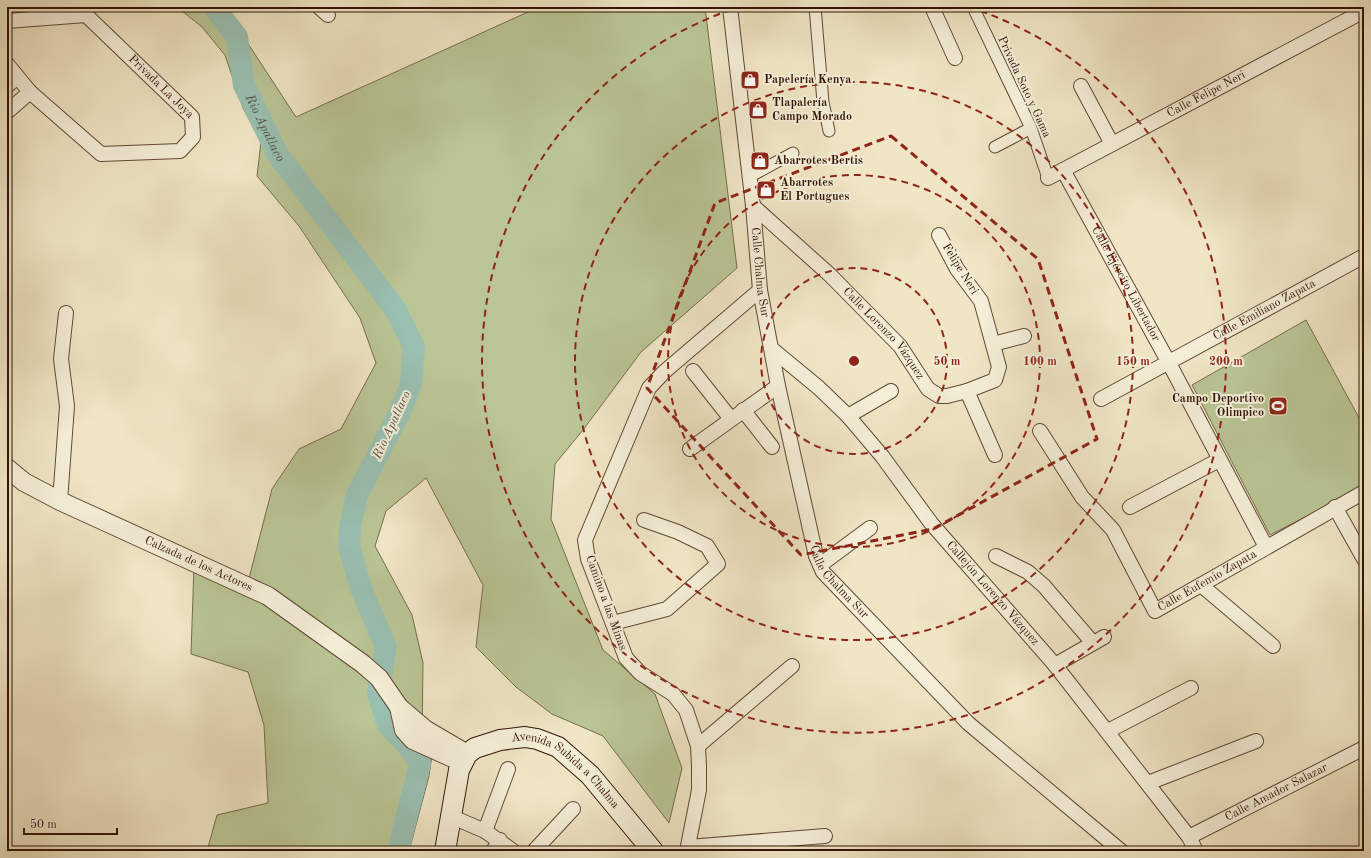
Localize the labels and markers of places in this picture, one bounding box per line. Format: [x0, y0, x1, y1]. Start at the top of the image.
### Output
shop icon: Papelería Kenya [739, 69, 761, 91]
place label: Papelería Kenya [764, 74, 851, 86]
place label: Tlapalería Campo Morado [772, 97, 852, 123]
shop icon: Tlapalería Campo Morado [747, 99, 769, 121]
shop icon: Abarrotes Bertis [749, 150, 771, 172]
place label: Abarrotes Bertis [774, 155, 863, 167]
place label: Abarrotes El Portugues [780, 177, 849, 203]
shop icon: Abarrotes El Portugues [755, 179, 777, 201]
centre of rings [847, 354, 861, 368]
place label: Campo Deportivo Olimpico [1172, 393, 1264, 419]
sports icon: Campo Deportivo Olimpico [1267, 395, 1289, 417]

